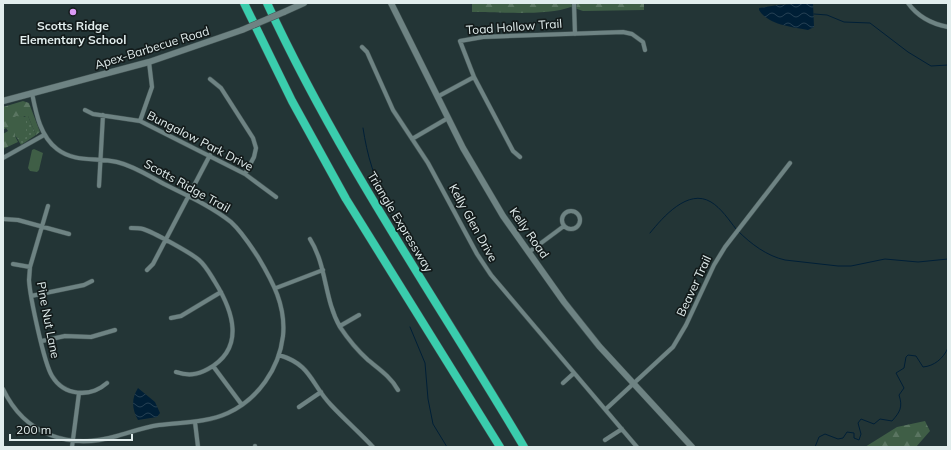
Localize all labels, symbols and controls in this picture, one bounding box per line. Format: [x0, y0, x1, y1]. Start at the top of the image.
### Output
marker: Scotts Ridge Elementary School [68, 7, 78, 17]
street label: Toad Hollow Trail [465, 16, 563, 37]
place label: Scotts Ridge Elementary School [20, 18, 126, 47]
street label: Apex-Barbecue Road [93, 23, 211, 72]
street label: Bungalow Park Drive [145, 107, 256, 174]
street label: Scotts Ridge Trail [142, 156, 233, 215]
street label: Triangle Expressway [364, 169, 437, 275]
street label: Kelly Glen Drive [446, 181, 501, 264]
street label: Kelly Road [506, 204, 552, 261]
street label: Beaver Trail [673, 253, 714, 319]
street label: Pine Nut Lane [34, 280, 63, 360]
scale bar [10, 416, 132, 442]
text: 200 m [16, 422, 51, 437]

